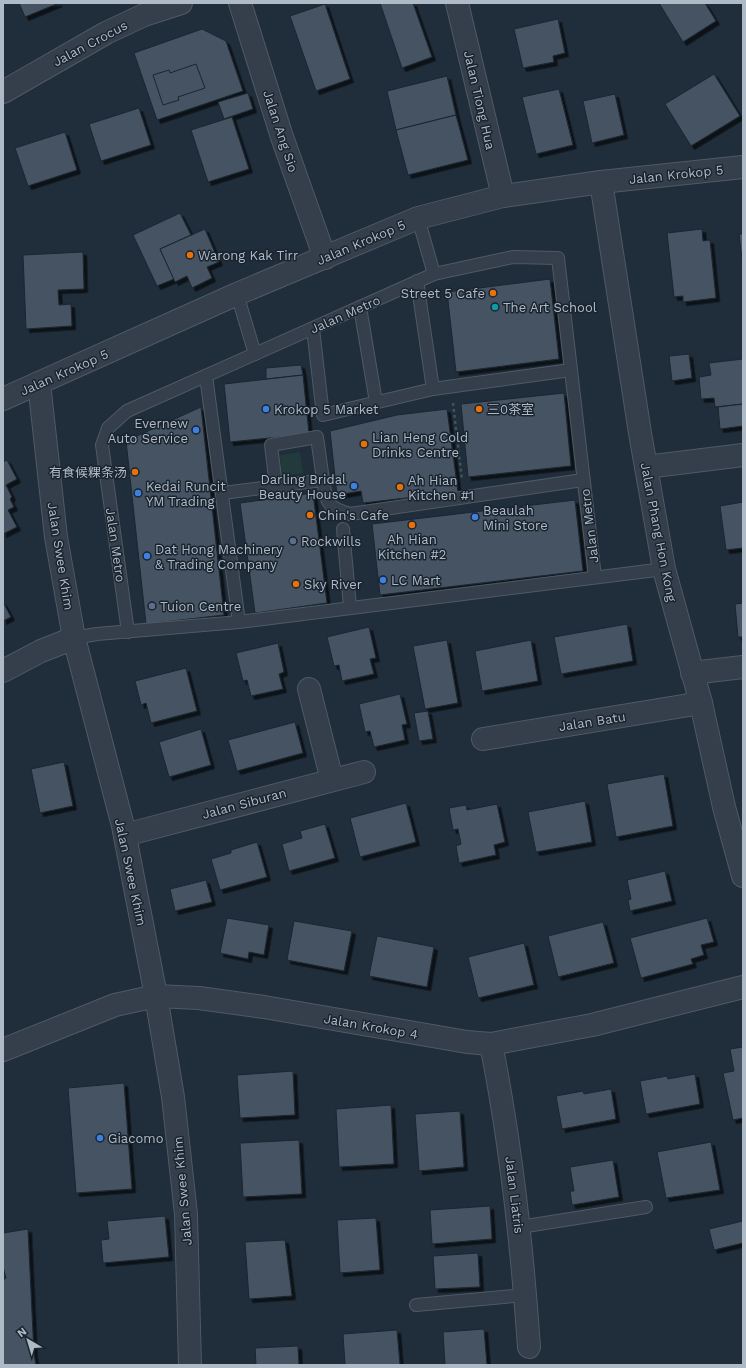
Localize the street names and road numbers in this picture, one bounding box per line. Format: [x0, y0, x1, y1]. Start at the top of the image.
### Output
street label: Jalan Crocus [50, 17, 130, 69]
street label: Jalan Tiong Hua [461, 49, 498, 152]
street label: Jalan Ang Sio [260, 88, 301, 174]
street label: Jalan Krokop 5 [628, 162, 724, 187]
street label: Jalan Krokop 5 [315, 217, 408, 268]
street label: Jalan Metro [308, 292, 383, 337]
street label: Jalan Krokop 5 [18, 346, 111, 399]
street label: Jalan Phang Hon Kong [638, 461, 679, 603]
street label: Jalan Metro [577, 488, 602, 564]
street label: Jalan Swee Khim [45, 501, 76, 611]
street label: Jalan Metro [103, 507, 128, 583]
street label: Jalan Batu [558, 709, 627, 734]
street label: Jalan Siburan [200, 785, 288, 822]
street label: Jalan Swee Khim [112, 817, 149, 927]
street label: Jalan Krokop 4 [323, 1011, 419, 1042]
street label: Jalan Swee Khim [170, 1136, 195, 1246]
street label: Jalan Liatris [502, 1156, 527, 1235]

